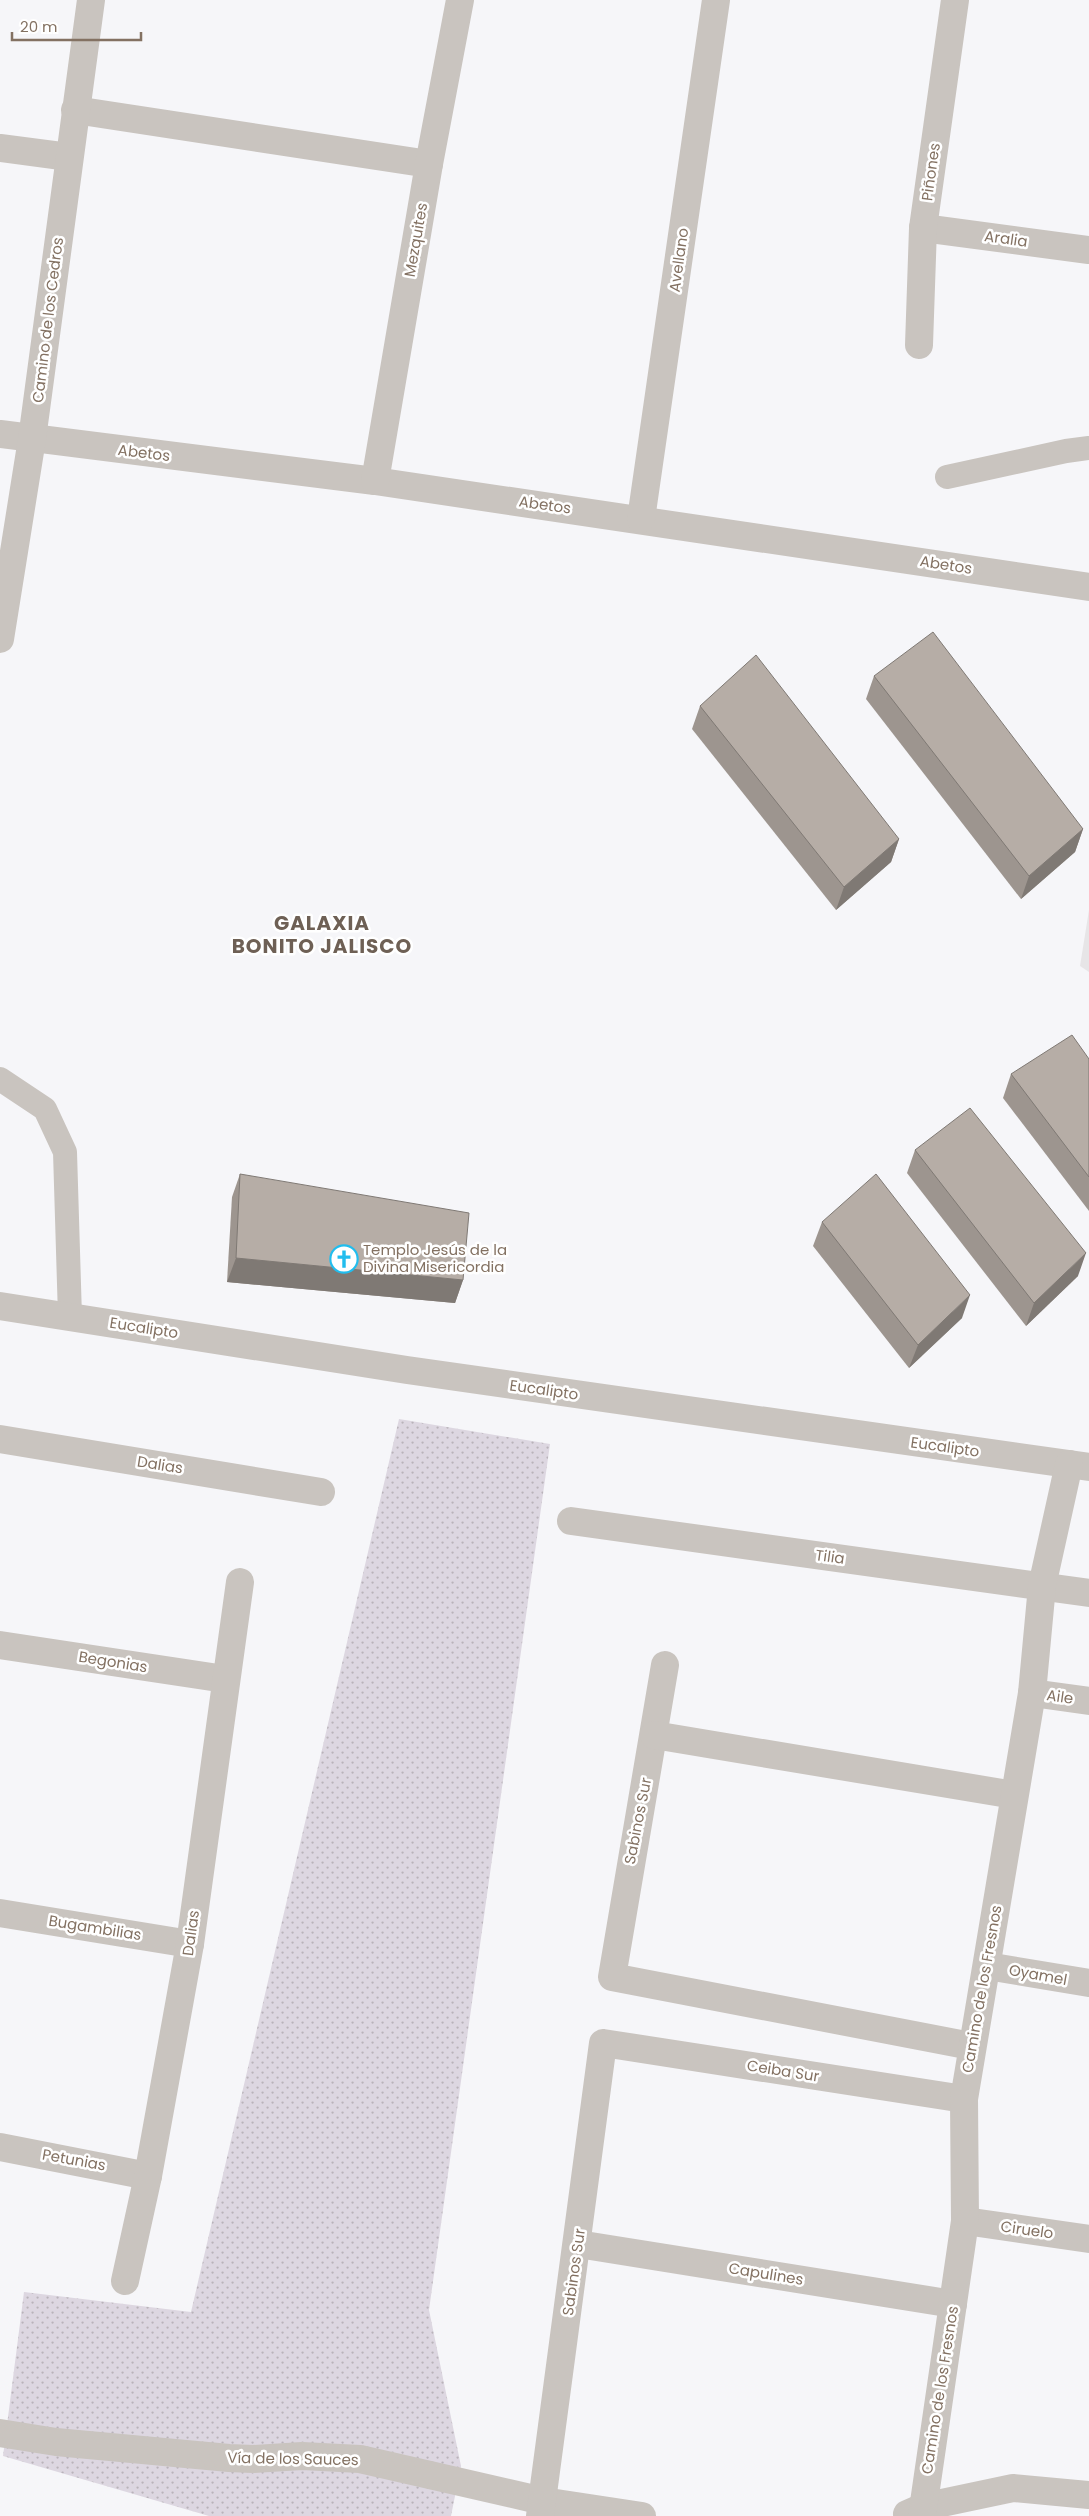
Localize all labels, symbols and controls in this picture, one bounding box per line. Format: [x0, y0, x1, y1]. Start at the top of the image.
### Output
scale bar [12, 10, 141, 42]
text: 20 m [20, 16, 58, 37]
street label: Piñones [916, 141, 945, 202]
street label: Mezquites [399, 201, 432, 279]
street label: Aralia [983, 225, 1029, 252]
street label: Avellano [664, 227, 693, 293]
street label: Camino de los Cedros [27, 236, 68, 404]
street label: Abetos [117, 439, 172, 466]
street label: Abetos [518, 490, 573, 519]
street label: Abetos [919, 550, 974, 579]
district label: GALAXIA BONITO JALISCO [232, 909, 412, 960]
place label: Templo Jesús de la Divina Misericordia [363, 1239, 507, 1277]
church icon: Templo Jesús de la Divina Misericordia [329, 1244, 359, 1274]
street label: Eucalipto [108, 1312, 180, 1343]
street label: Eucalipto [508, 1374, 580, 1405]
street label: Eucalipto [909, 1431, 981, 1462]
street label: Dalias [136, 1451, 185, 1479]
street label: Tilia [814, 1544, 846, 1569]
street label: Begonias [77, 1646, 149, 1677]
street label: Aile [1045, 1684, 1075, 1709]
street label: Sabinos Sur [619, 1775, 656, 1866]
street label: Camino de los Fresnos [956, 1903, 1007, 2074]
street label: Dalias [177, 1908, 204, 1957]
street label: Bugambilias [47, 1910, 143, 1945]
street label: Oyamel [1007, 1959, 1069, 1990]
street label: Ceiba Sur [745, 2054, 821, 2087]
street label: Petunias [41, 2144, 108, 2175]
street label: Ciruelo [999, 2215, 1055, 2244]
street label: Sabinos Sur [557, 2227, 590, 2317]
street label: Capulines [727, 2257, 805, 2290]
street label: Camino de los Fresnos [916, 2304, 963, 2475]
street label: Vía de los Sauces [227, 2447, 359, 2470]

